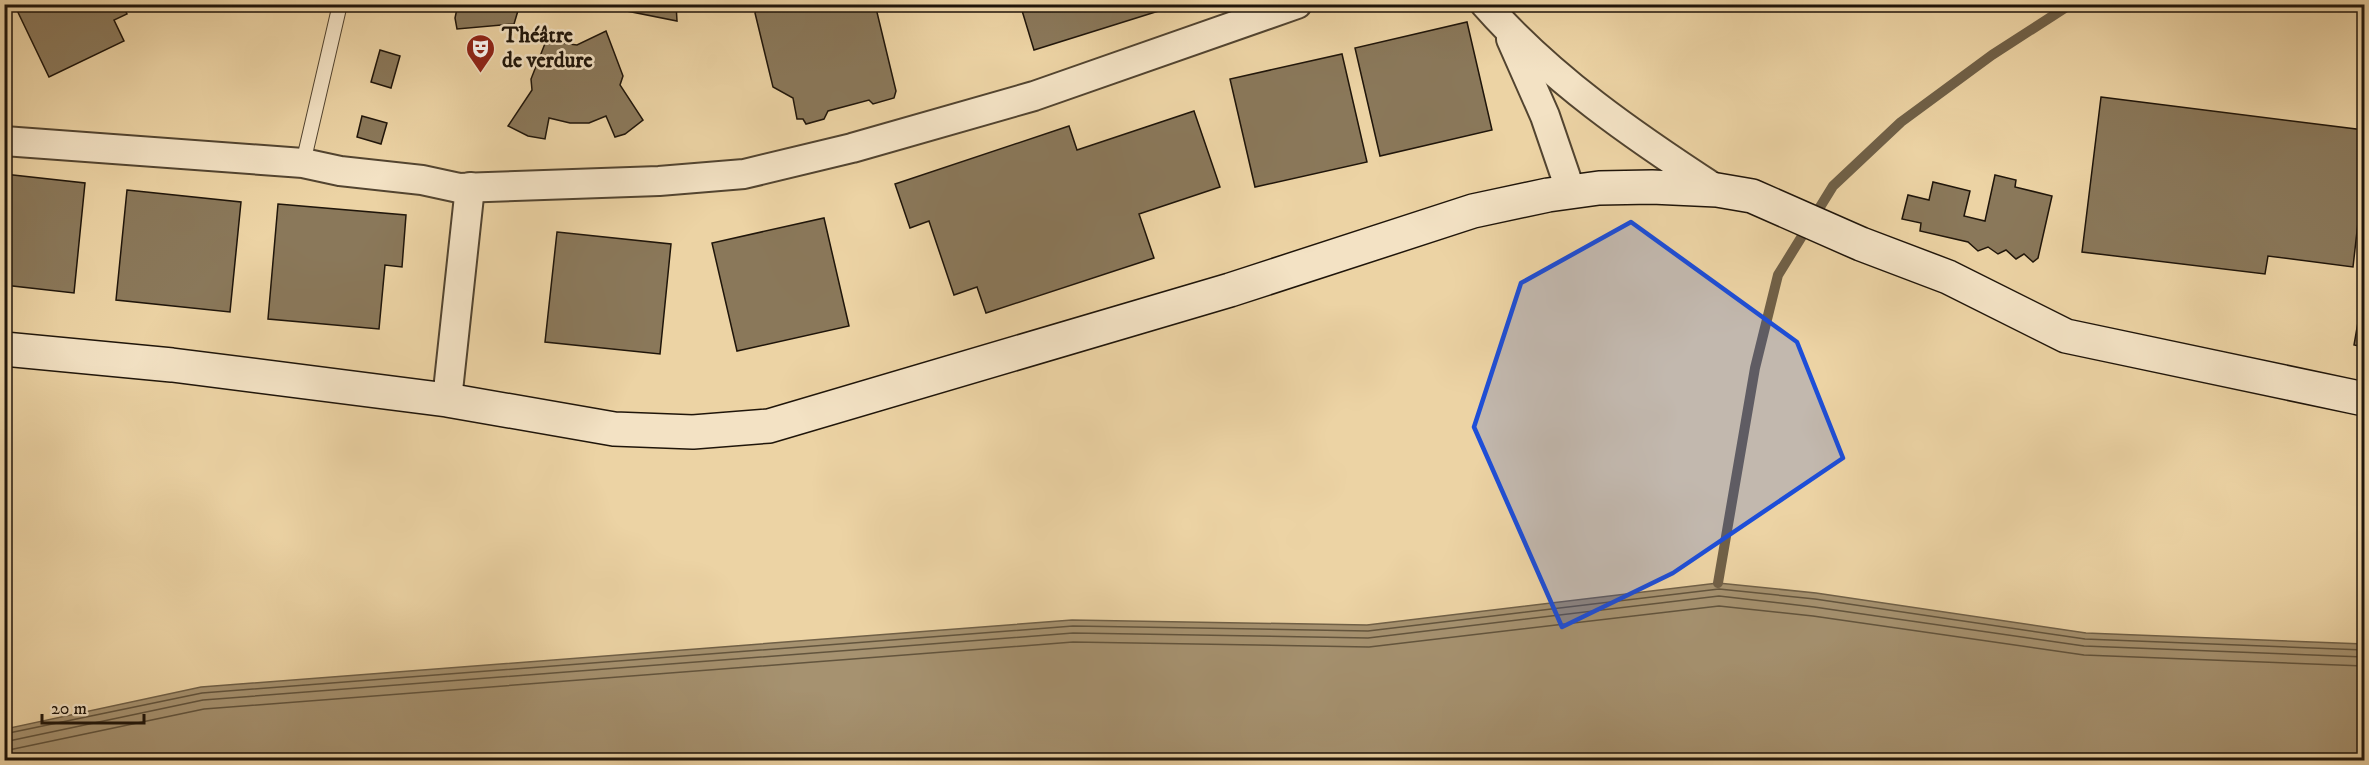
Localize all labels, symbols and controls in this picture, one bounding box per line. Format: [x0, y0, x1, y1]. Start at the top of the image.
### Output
place label: Théâtre de verdure [501, 22, 593, 74]
theatre icon: Théâtre de verdure [465, 32, 497, 74]
scale bar [42, 687, 144, 725]
text: 20 m [51, 698, 87, 720]

